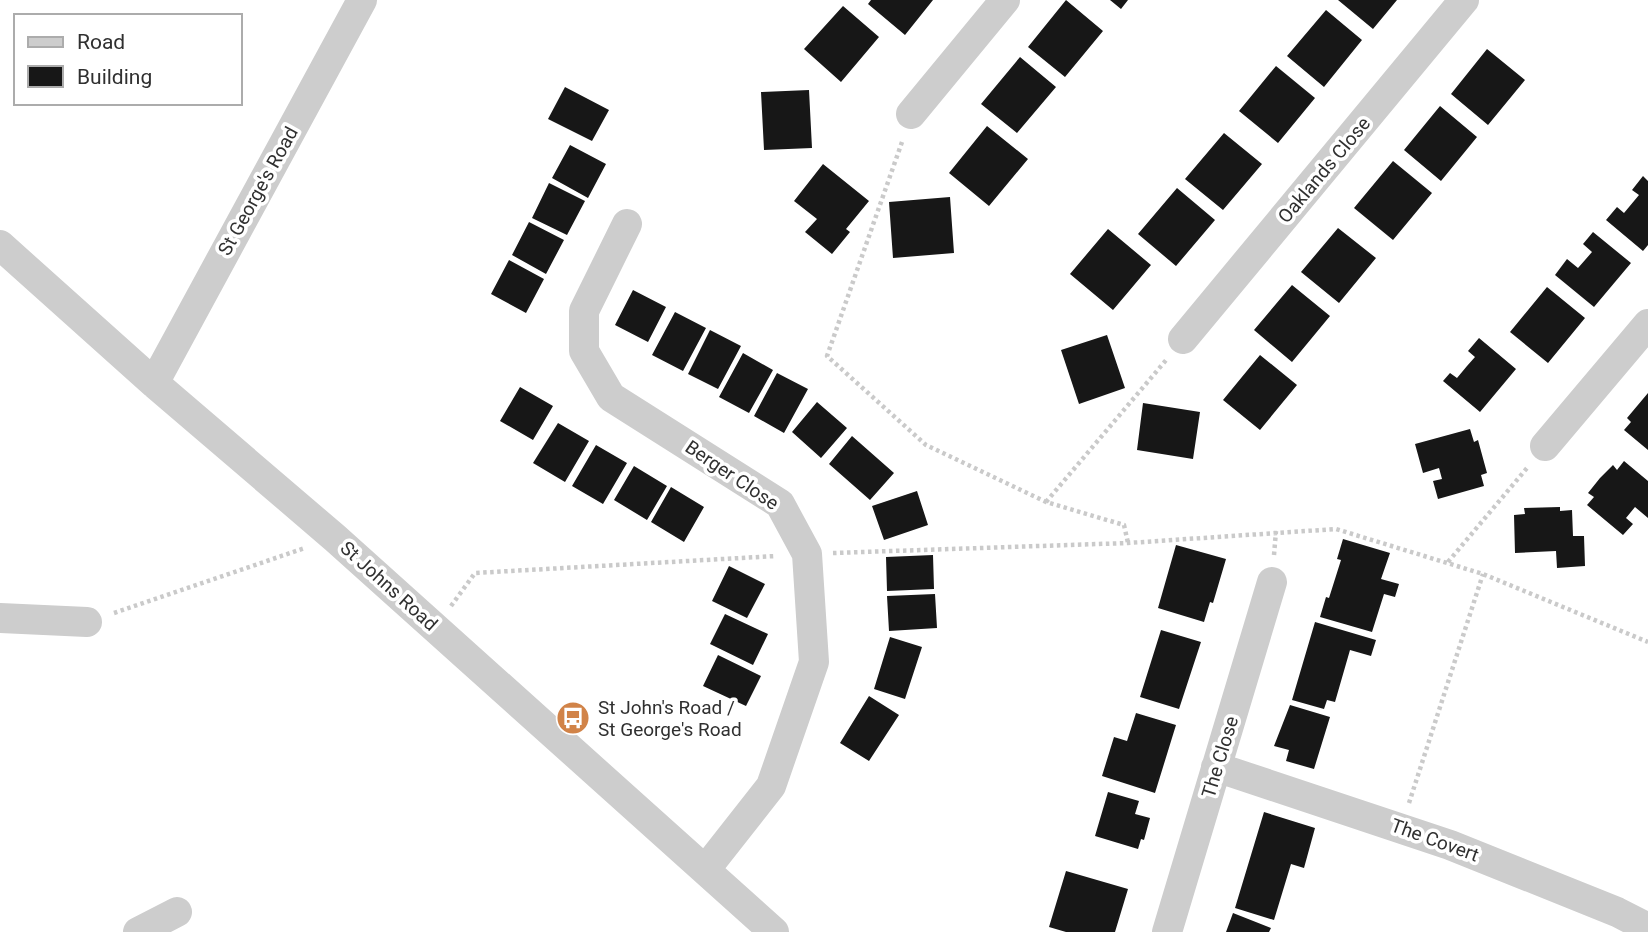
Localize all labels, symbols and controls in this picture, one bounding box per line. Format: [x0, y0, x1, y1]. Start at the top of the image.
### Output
legend [14, 14, 242, 105]
text: Road [77, 30, 125, 54]
text: Building [77, 65, 152, 89]
street label: Oaklands Close [1273, 112, 1375, 228]
street label: St George's Road [213, 123, 303, 259]
street label: Berger Close [681, 435, 783, 515]
street label: St Johns Road [336, 536, 442, 636]
place label: St John's Road / St George's Road [598, 696, 742, 741]
bus stop icon: St John's Road / St George's Road [554, 699, 592, 737]
street label: The Close [1197, 713, 1243, 801]
street label: The Covert [1388, 813, 1482, 867]

